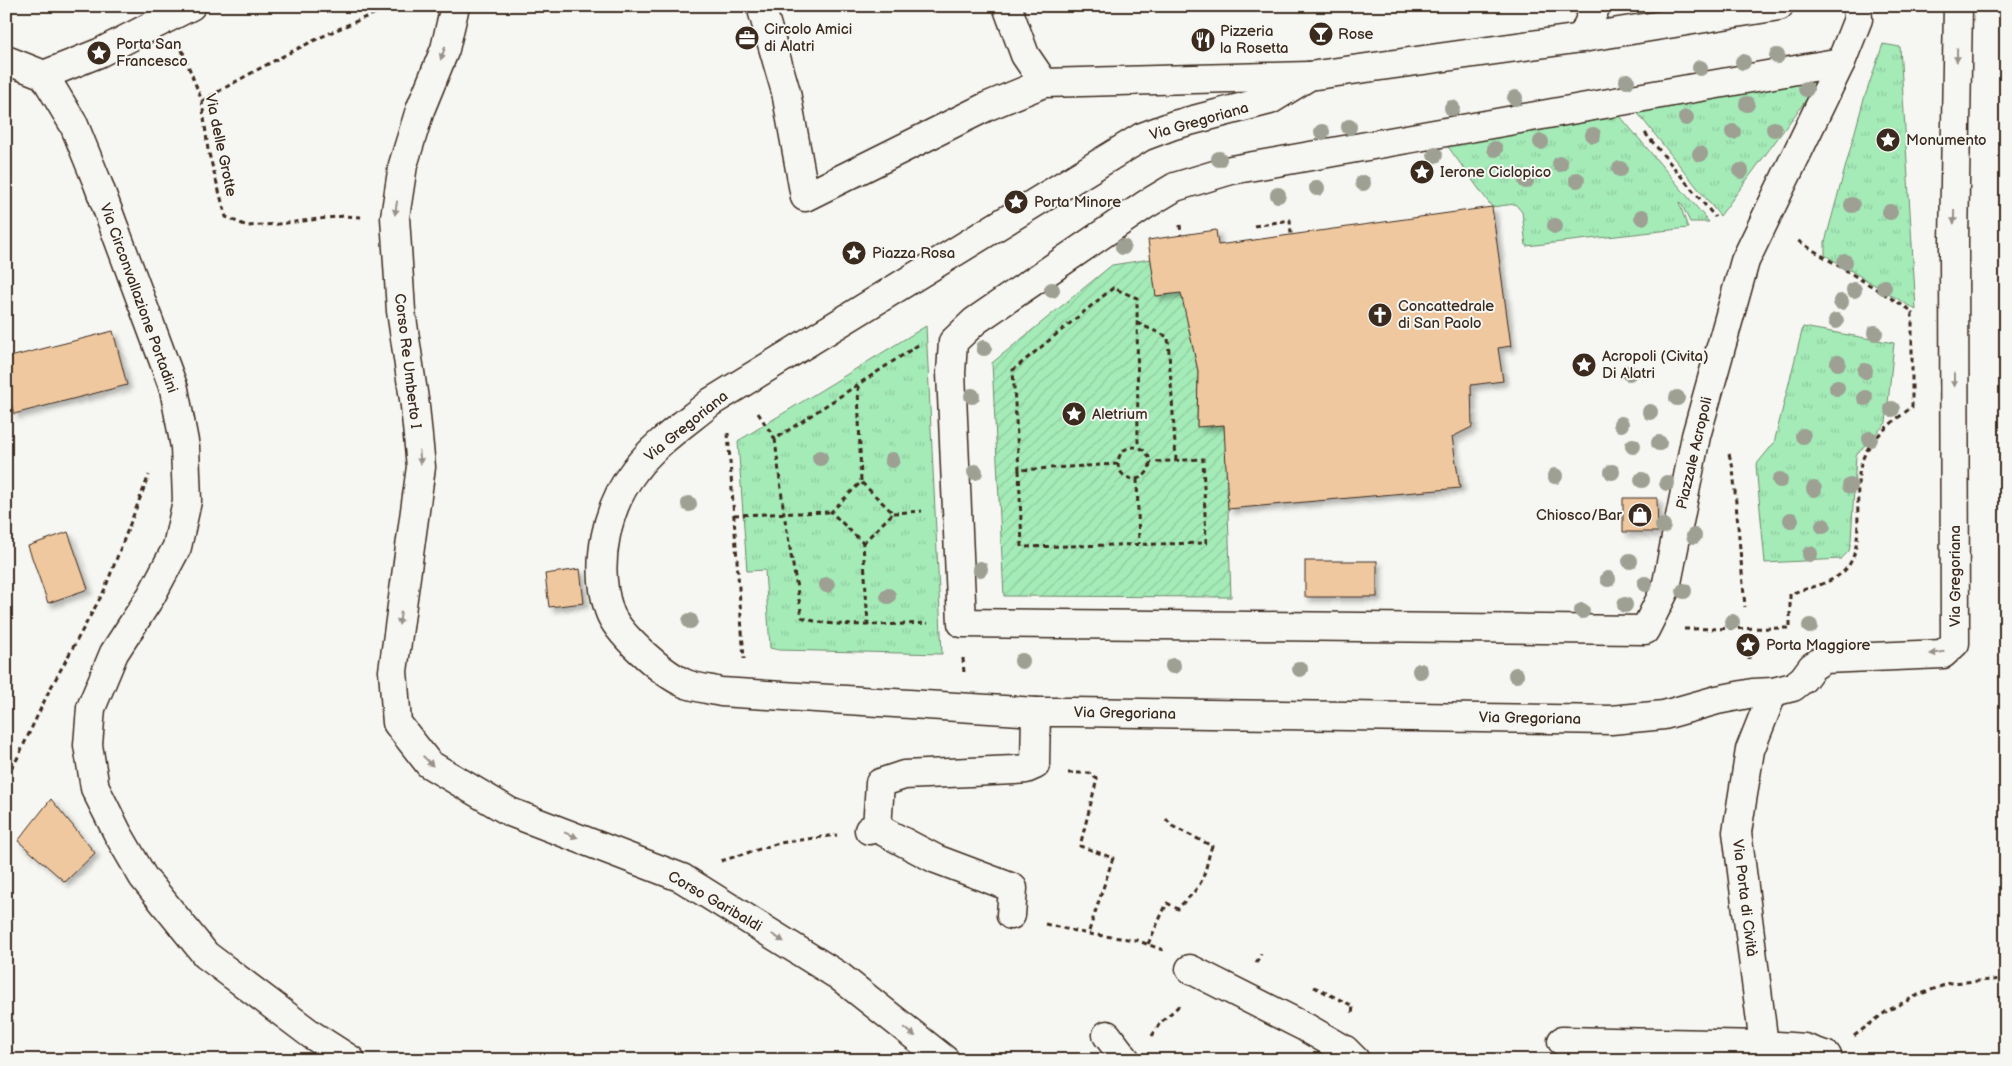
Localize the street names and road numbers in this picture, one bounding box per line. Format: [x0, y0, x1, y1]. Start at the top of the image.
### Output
street label: Via delle Grotte [200, 92, 241, 198]
street label: Via Gregoriana [1147, 98, 1251, 145]
street label: Via Circonvallazione Portadini [95, 201, 182, 396]
street label: Corso Re Umberto I [390, 292, 425, 430]
street label: Via Gregoriana [641, 387, 732, 466]
street label: Piazzale Acropoli [1672, 395, 1717, 511]
street label: Via Gregoriana [1946, 525, 1965, 627]
street label: Via Gregoriana [1074, 703, 1176, 724]
street label: Via Gregoriana [1479, 708, 1581, 729]
street label: Via Porta di Cività [1728, 838, 1761, 958]
street label: Corso Garibaldi [664, 867, 765, 936]

